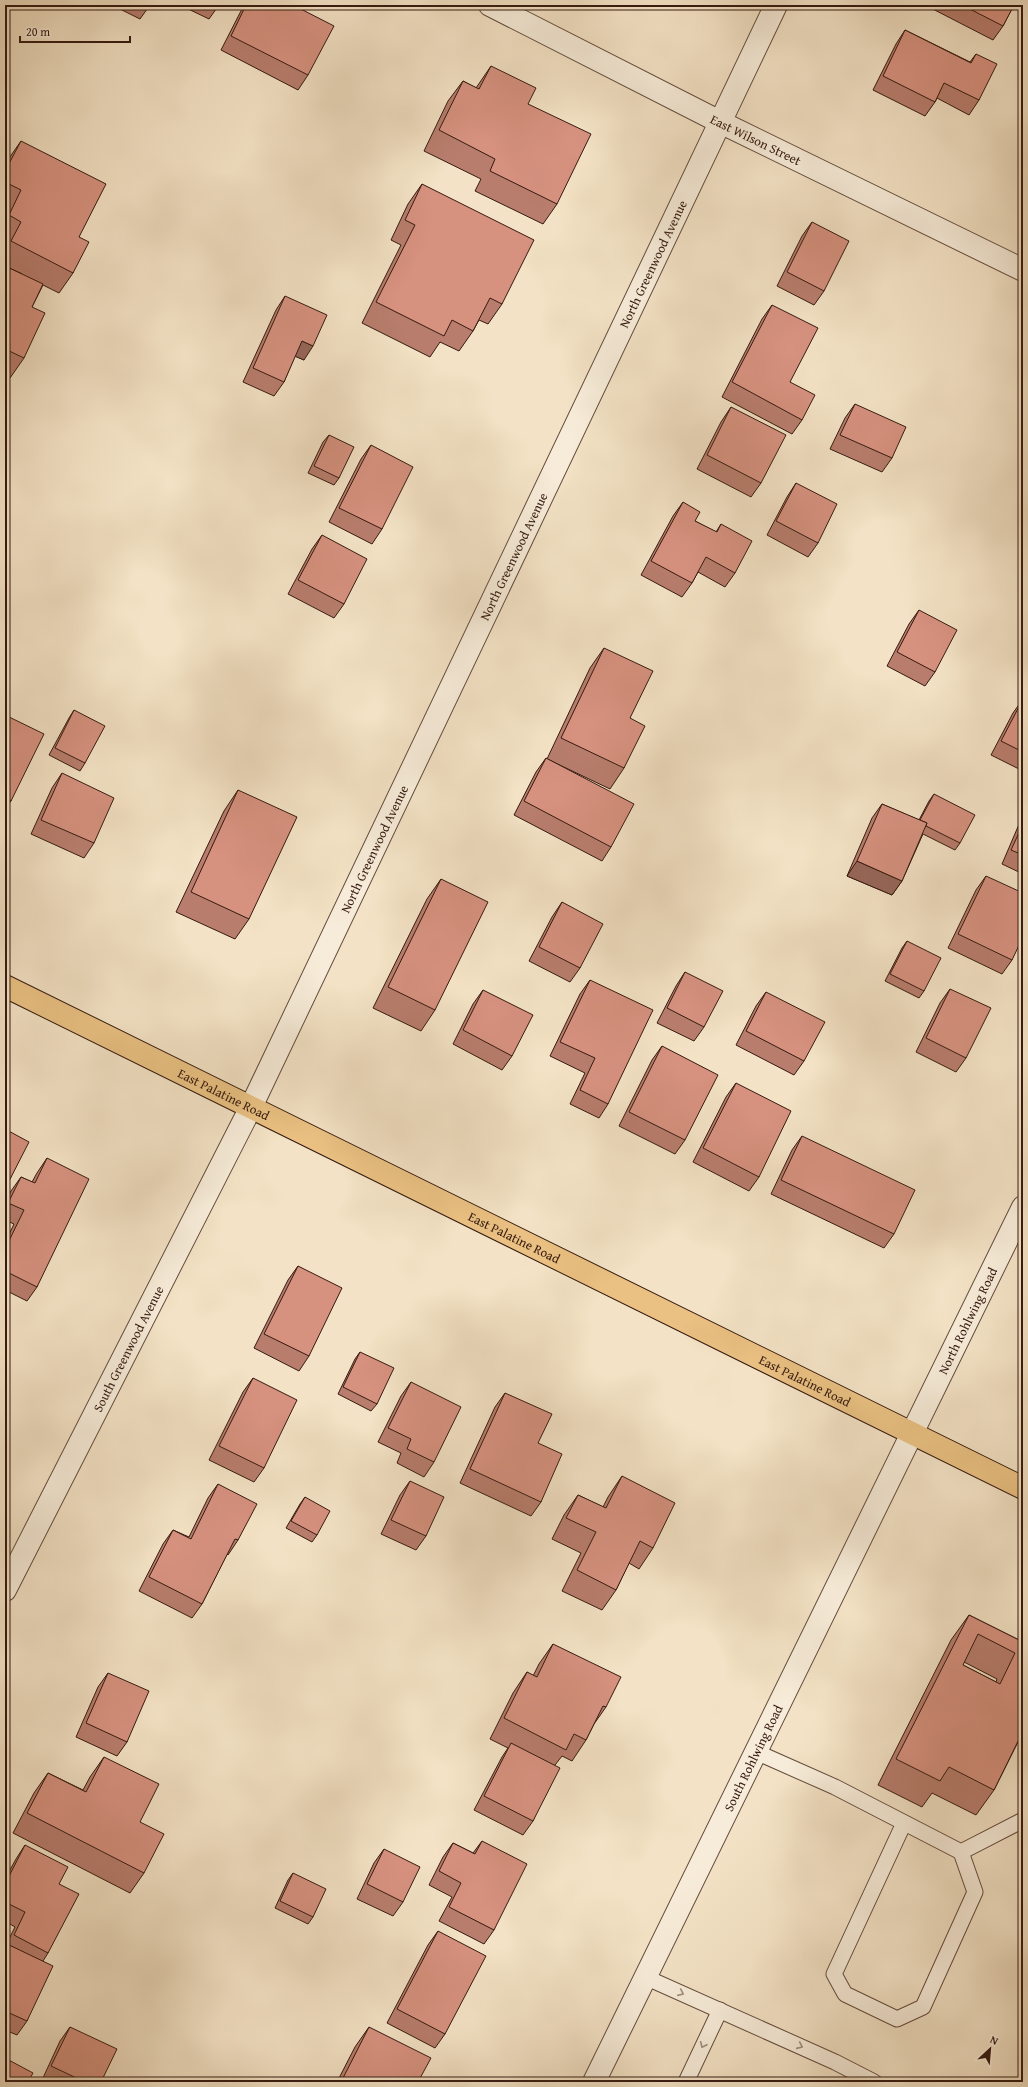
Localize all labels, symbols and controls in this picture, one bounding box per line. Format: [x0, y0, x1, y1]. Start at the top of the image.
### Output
scale bar [20, 18, 130, 44]
text: 20 m [26, 23, 50, 40]
street label: East Wilson Street [707, 110, 805, 170]
street label: North Greenwood Avenue [614, 197, 692, 331]
street label: North Greenwood Avenue [475, 489, 552, 624]
street label: North Greenwood Avenue [336, 782, 413, 916]
street label: East Palatine Road [175, 1064, 273, 1125]
street label: East Palatine Road [465, 1207, 563, 1268]
street label: North Rohlwing Road [933, 1264, 1002, 1378]
street label: South Greenwood Avenue [88, 1282, 169, 1415]
street label: East Palatine Road [756, 1350, 854, 1412]
street label: South Rohlwing Road [719, 1701, 788, 1815]
one-way arrow [677, 1988, 684, 1996]
north arrow [970, 2029, 1010, 2069]
text: N [988, 2031, 1002, 2049]
one-way arrow [700, 2041, 708, 2049]
one-way arrow [795, 2041, 803, 2049]

